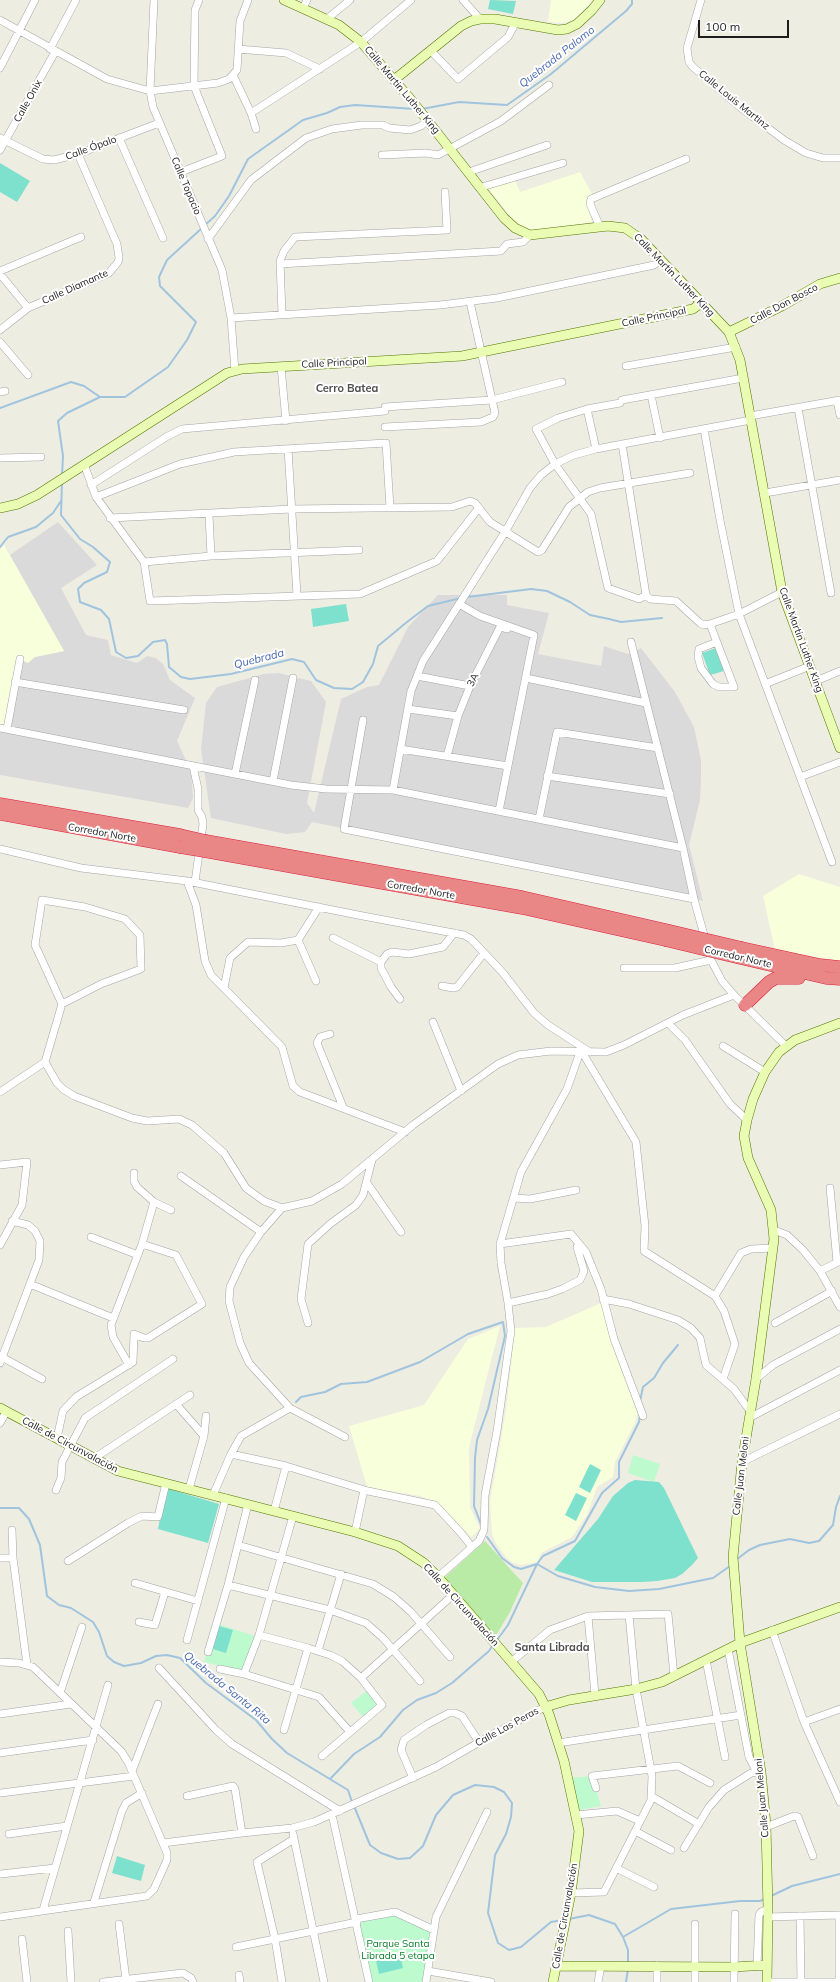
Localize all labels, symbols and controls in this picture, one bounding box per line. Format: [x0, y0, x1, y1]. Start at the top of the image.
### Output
scale bar [700, 12, 791, 38]
text: 100 m [705, 19, 740, 34]
water label: Quebrada Palomo [517, 23, 597, 91]
street label: Calle Martin Luther King [362, 44, 442, 136]
street label: Calle Louis Martinz [696, 68, 772, 132]
street label: Calle Onix [11, 78, 45, 124]
street label: Calle Ópalo [64, 133, 118, 163]
street label: Calle Topacio [168, 155, 204, 217]
street label: Calle Martin Luther King [631, 231, 717, 319]
street label: Calle Diamante [40, 267, 110, 307]
street label: Calle Don Bosco [748, 281, 820, 327]
street label: Calle Principal [621, 304, 687, 330]
street label: Calle Principal [301, 355, 367, 371]
district label: Cerro Batea [316, 382, 378, 396]
street label: Calle Martin Luther King [776, 586, 826, 694]
water label: Quebrada [233, 646, 285, 672]
street label: 3A [465, 671, 481, 689]
street label: Corredor Norte [67, 821, 137, 845]
street label: Corredor Norte [386, 878, 456, 902]
street label: Corredor Norte [703, 943, 773, 971]
street label: Calle de Circunvalación [20, 1415, 120, 1475]
street label: Calle Juan Meloni [730, 1436, 752, 1516]
street label: Calle de Circunvalación [421, 1561, 501, 1649]
district label: Santa Librada [514, 1641, 590, 1655]
water label: Quebrada Santa Rita [181, 1649, 273, 1727]
street label: Calle Las Peras [473, 1705, 541, 1749]
street label: Calle Juan Meloni [753, 1758, 771, 1838]
street label: Calle de Circunvalación [550, 1862, 580, 1970]
park label: Parque Santa Librada 5 etapa [361, 1938, 435, 1962]

